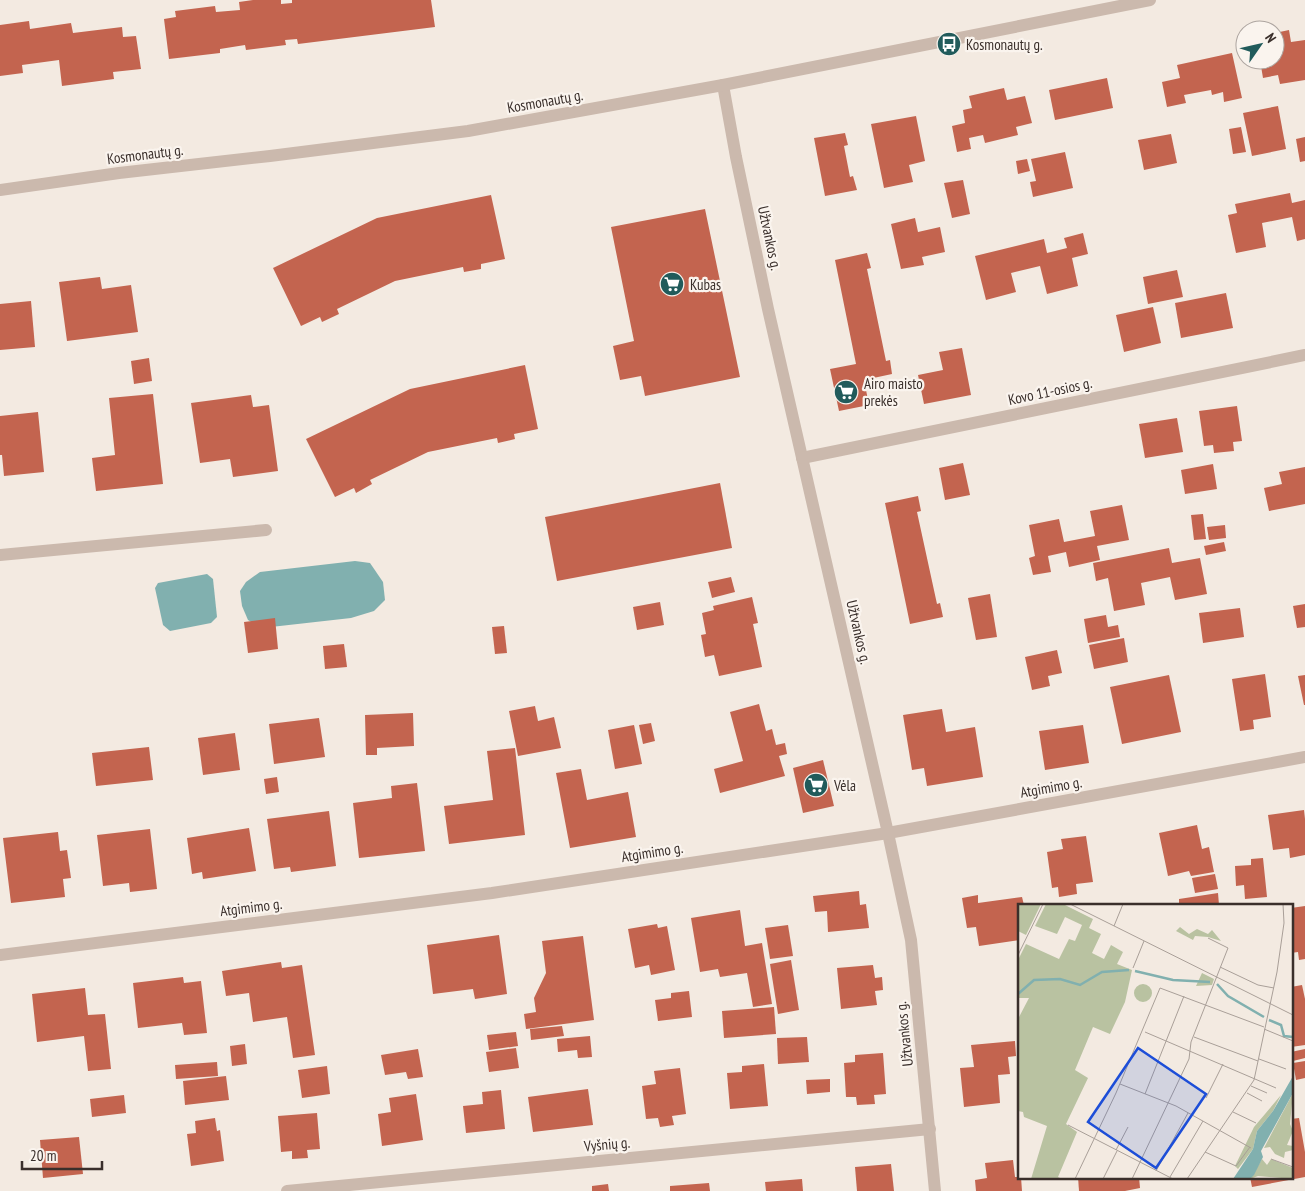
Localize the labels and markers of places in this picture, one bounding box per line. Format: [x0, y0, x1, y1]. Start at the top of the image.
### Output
bus stop icon: Kosmonautų g. [936, 31, 962, 57]
place label: Kosmonautų g. [966, 35, 1043, 54]
supermarket icon: Kubas [659, 271, 685, 297]
place label: Kubas [690, 275, 721, 294]
place label: Airo maisto prekės [864, 374, 923, 410]
supermarket icon: Airo maisto prekės [833, 379, 859, 405]
supermarket icon: Vėla [803, 772, 829, 798]
place label: Vėla [833, 776, 856, 795]

